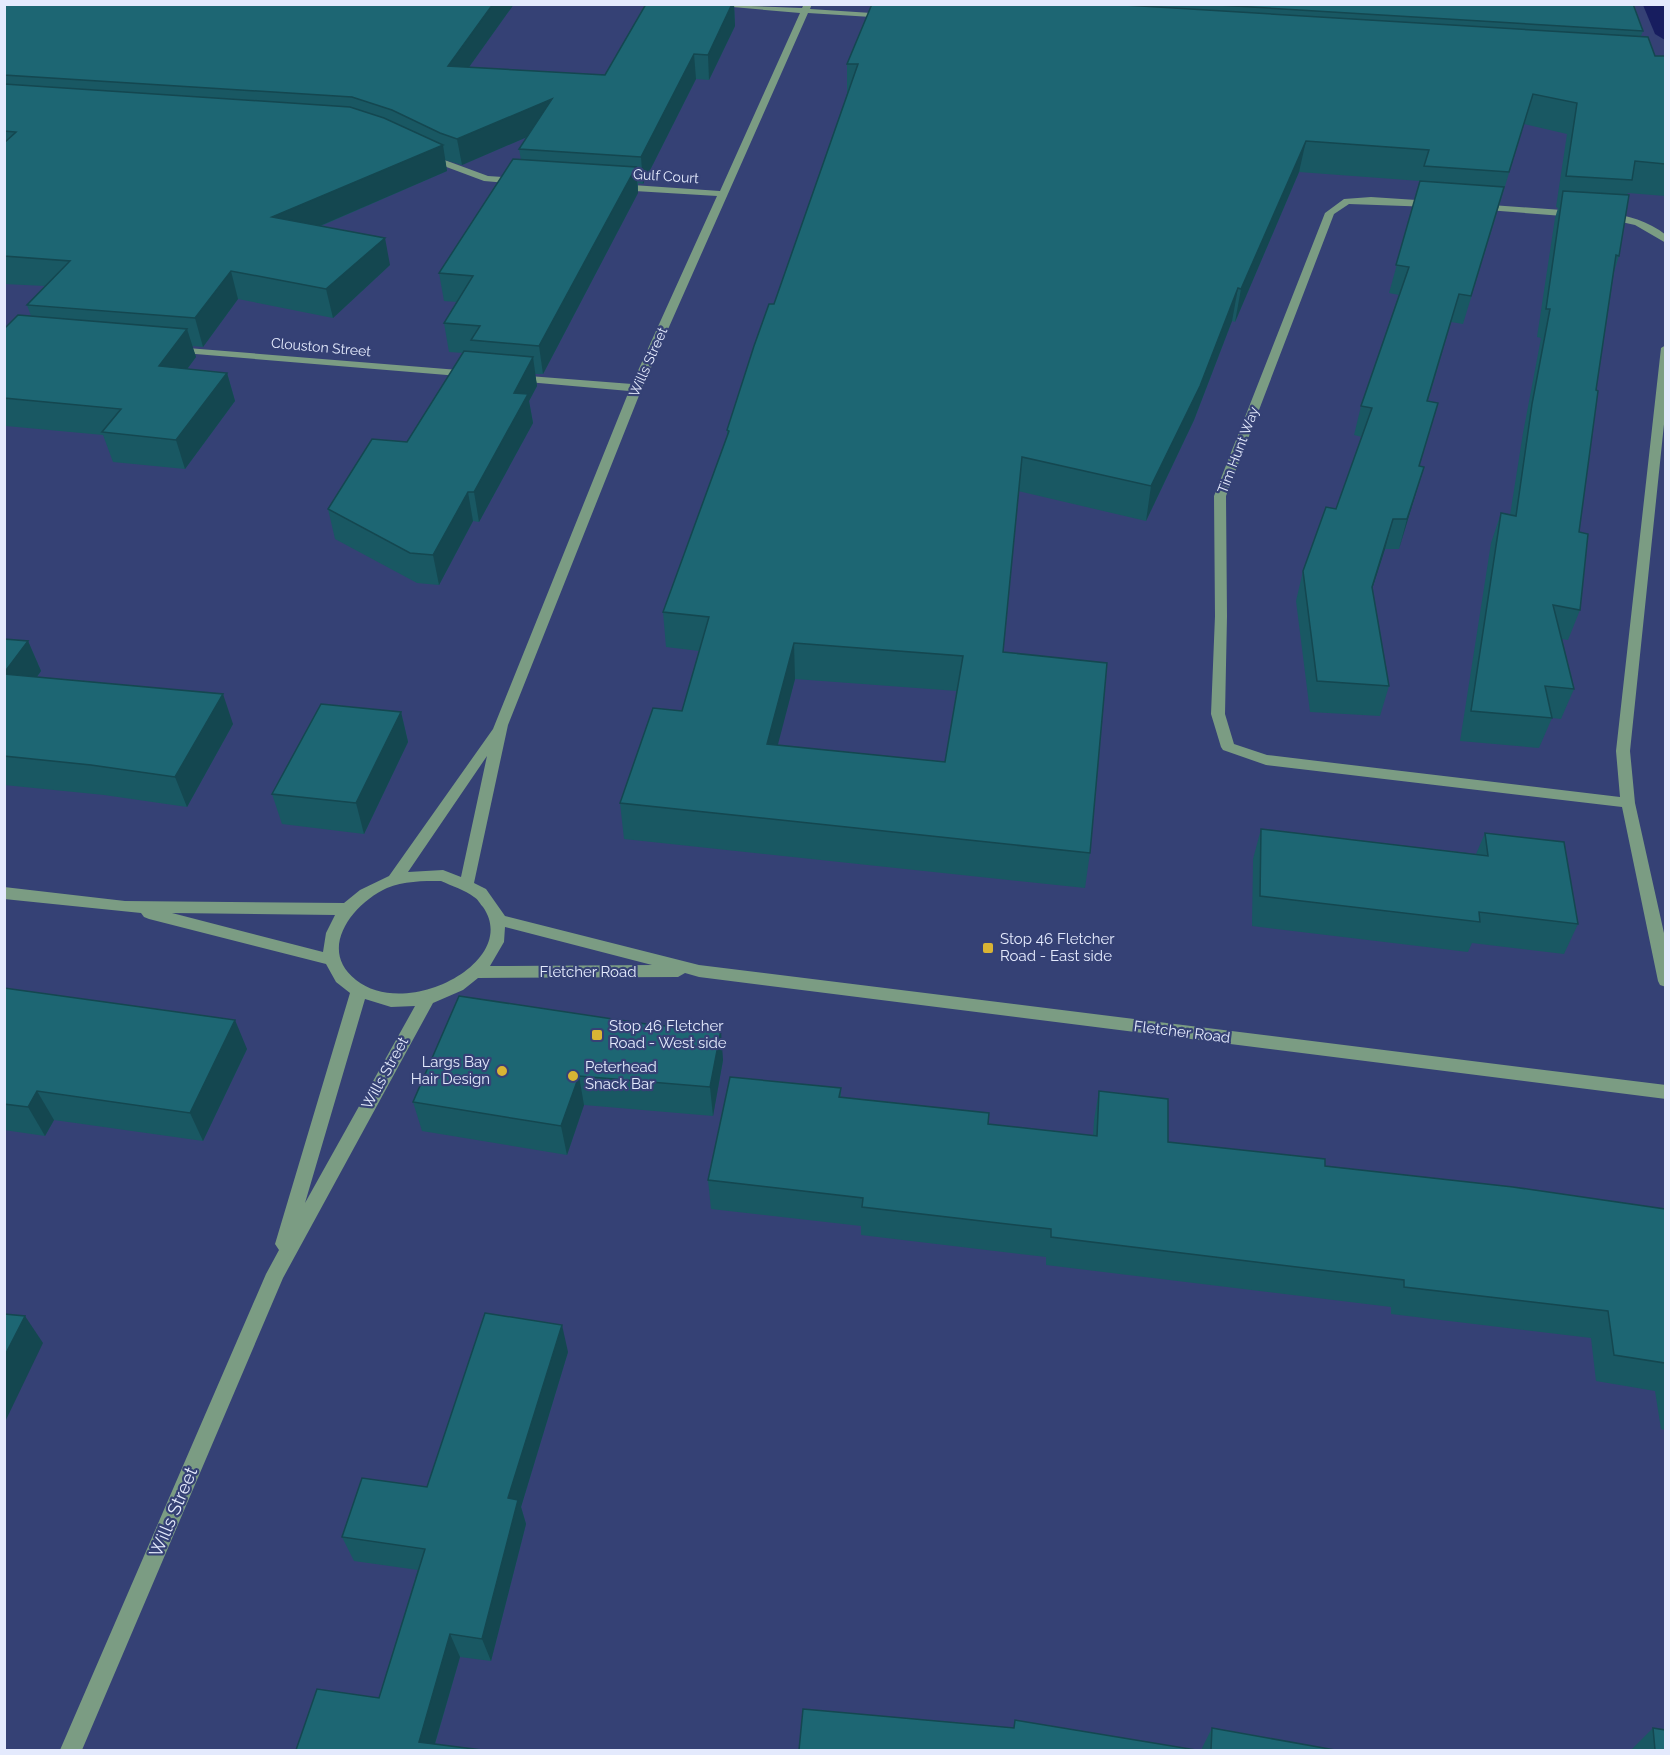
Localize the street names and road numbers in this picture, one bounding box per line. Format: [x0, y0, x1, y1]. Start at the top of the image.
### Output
street label: Gulf Court [633, 166, 700, 186]
street label: Wills Street [626, 324, 671, 399]
street label: Clouston Street [270, 335, 372, 359]
street label: Tim Hunt Way [1214, 404, 1262, 496]
street label: Fletcher Road [539, 963, 637, 981]
street label: Fletcher Road [1133, 1017, 1231, 1047]
street label: Wills Street [358, 1034, 412, 1112]
street label: Wills Street [145, 1464, 201, 1560]

